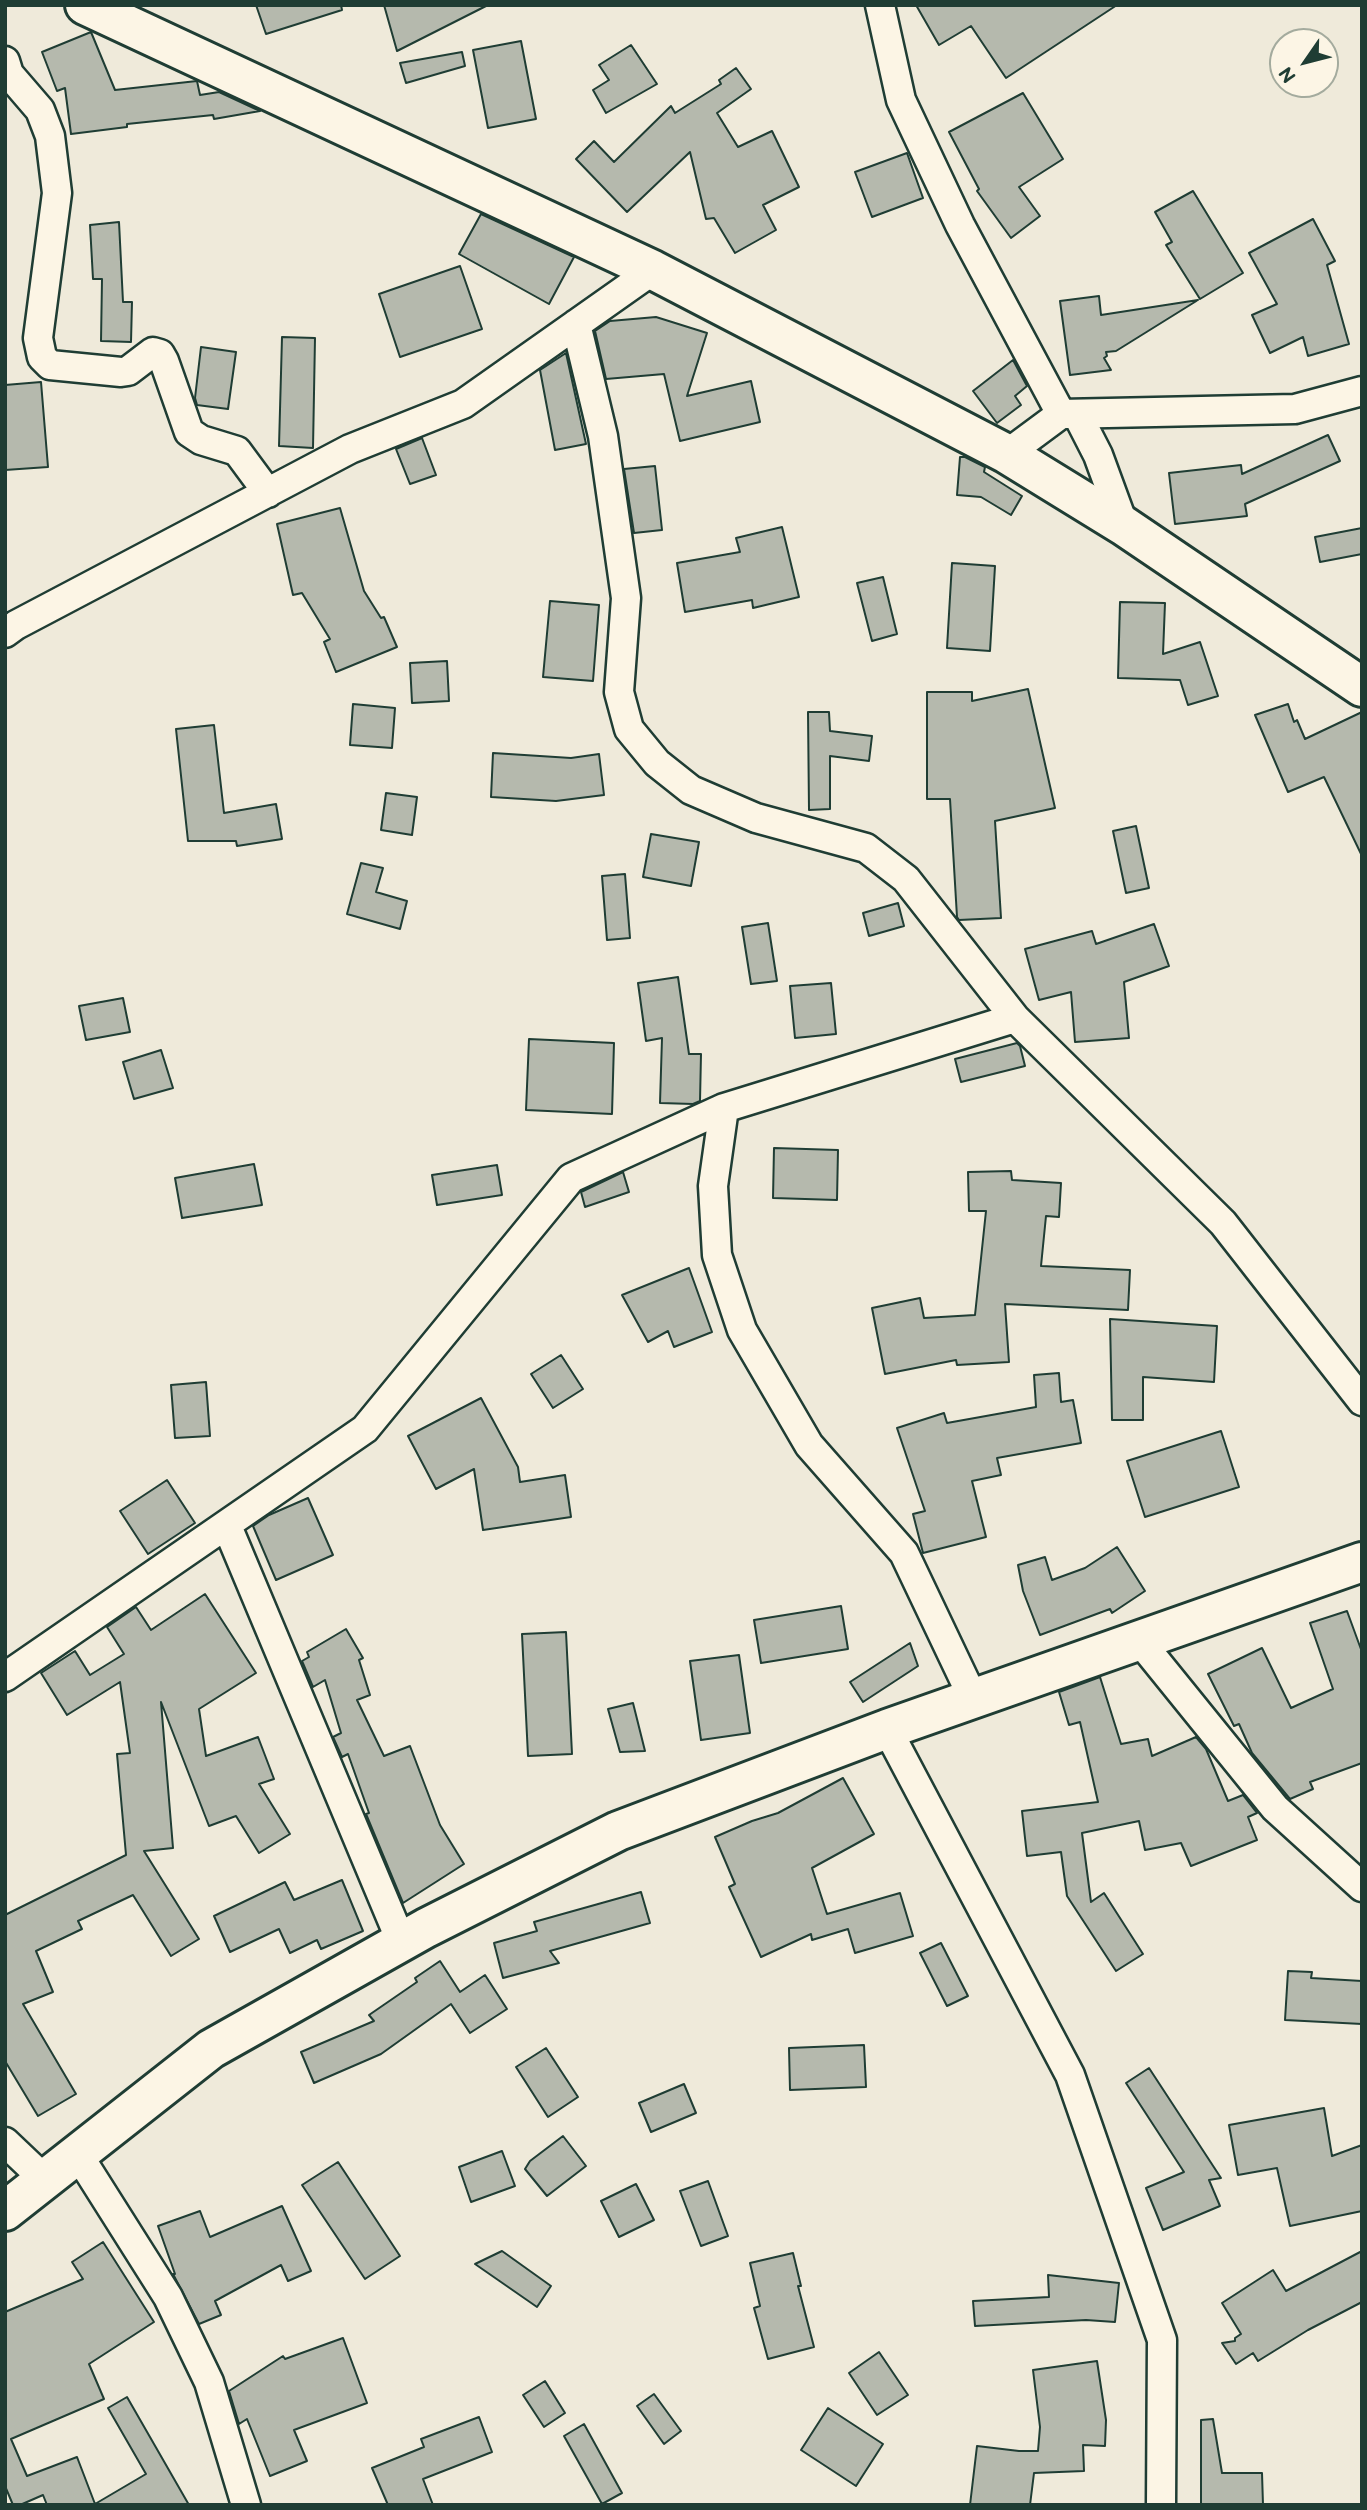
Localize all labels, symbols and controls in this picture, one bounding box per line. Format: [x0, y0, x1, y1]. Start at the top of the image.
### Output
north arrow [1269, 28, 1339, 98]
text: N [1275, 62, 1302, 87]

